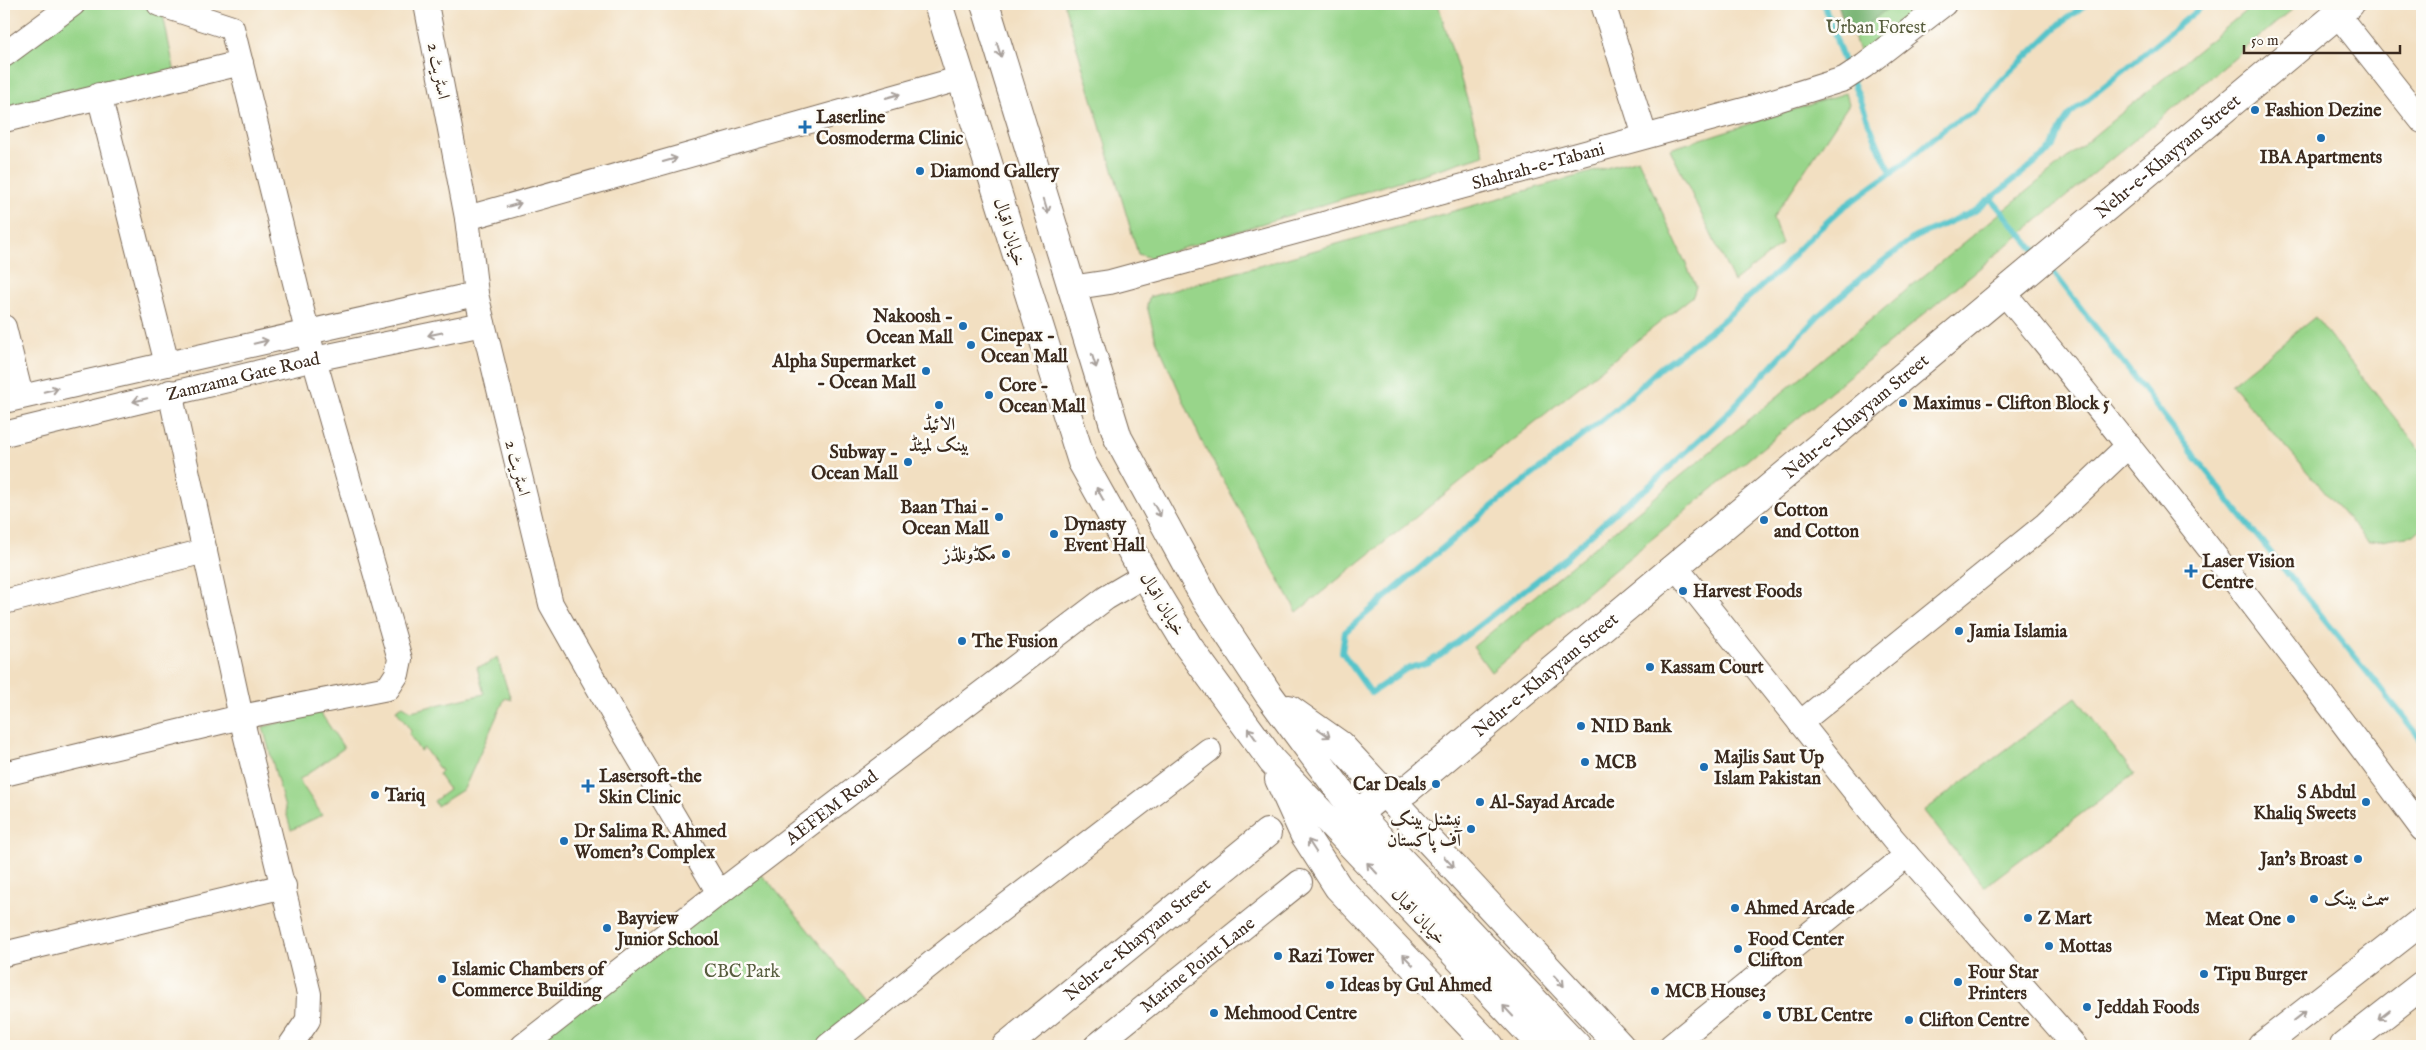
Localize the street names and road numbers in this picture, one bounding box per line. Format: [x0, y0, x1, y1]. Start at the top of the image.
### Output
street label: اسٹریٹ 2 [421, 41, 454, 102]
street label: Nehr-e-Khayyam Street [2091, 90, 2246, 225]
street label: Shahrah-e-Tabani [1470, 138, 1608, 196]
street label: خیابان اقبال [987, 195, 1030, 270]
street label: Zamzama Gate Road [164, 348, 323, 407]
street label: Nehr-e-Khayyam Street [1779, 350, 1934, 485]
street label: اسٹریٹ 2 [498, 438, 535, 499]
street label: خیابان اقبال [1134, 569, 1190, 641]
street label: Nehr-e-Khayyam Street [1469, 609, 1624, 743]
street label: AEFEM Road [781, 766, 883, 852]
street label: Nehr-e-Khayyam Street [1060, 874, 1216, 1007]
street label: خیابان اقبال [1385, 883, 1450, 951]
street label: Marine Point Lane [1136, 913, 1260, 1019]

